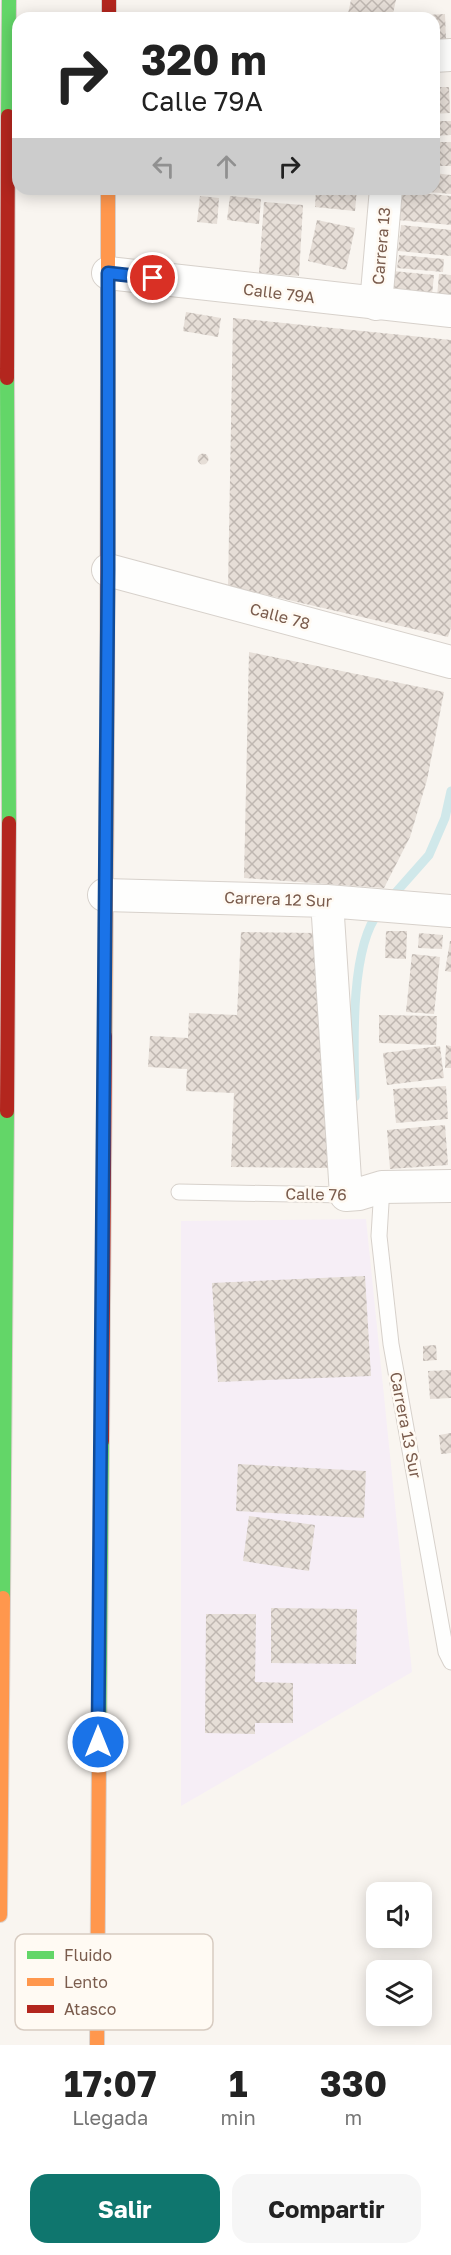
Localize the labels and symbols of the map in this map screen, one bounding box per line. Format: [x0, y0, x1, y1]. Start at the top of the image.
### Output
street label: Carrera 13 [368, 206, 394, 286]
pin [127, 252, 178, 303]
street label: Calle 79A [242, 279, 316, 307]
street label: Calle 78 [248, 598, 312, 634]
street label: Carrera 12 Sur [224, 887, 332, 911]
street label: Calle 76 [285, 1183, 347, 1205]
street label: Carrera 13 Sur [386, 1370, 426, 1480]
position arrow [66, 1710, 130, 1774]
legend [15, 1934, 213, 2030]
text: Fluido [64, 1945, 112, 1965]
text: Lento [64, 1972, 108, 1992]
text: Atasco [64, 1999, 116, 2019]

